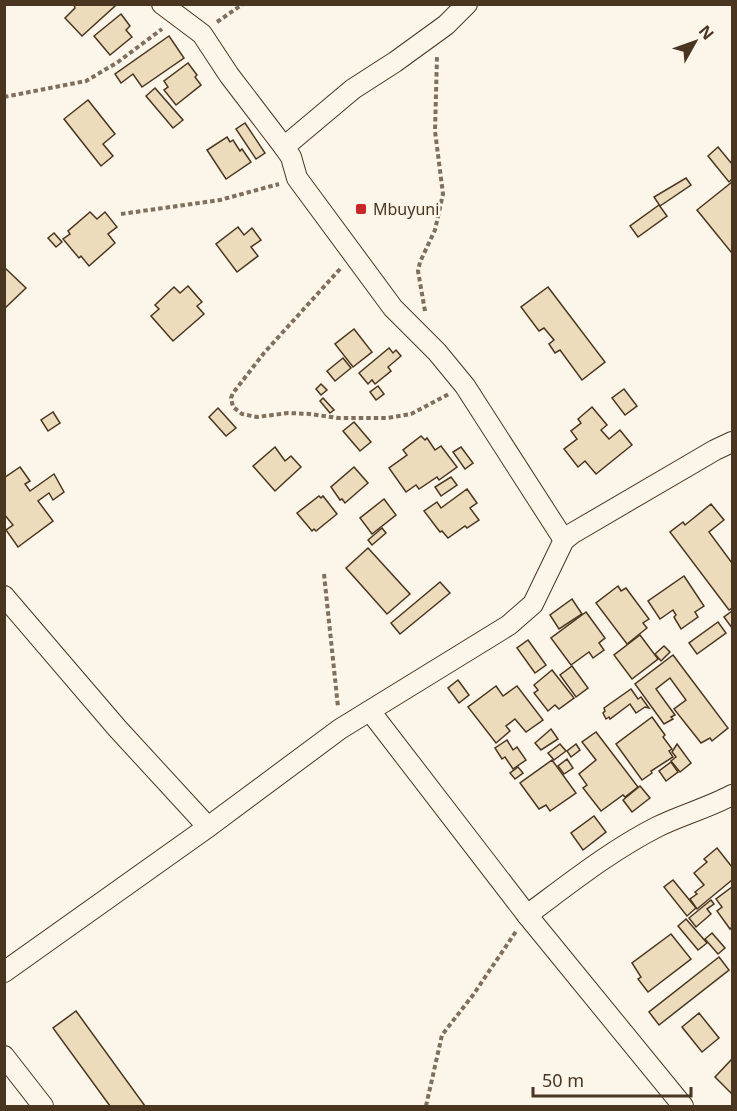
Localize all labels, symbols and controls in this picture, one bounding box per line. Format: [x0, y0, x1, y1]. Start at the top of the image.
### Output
north arrow [665, 12, 725, 72]
text: N [694, 20, 719, 44]
place label: Mbuyuni [373, 198, 439, 220]
marker: Mbuyuni [354, 202, 368, 216]
scale bar [533, 1060, 690, 1098]
text: 50 m [542, 1068, 584, 1092]

